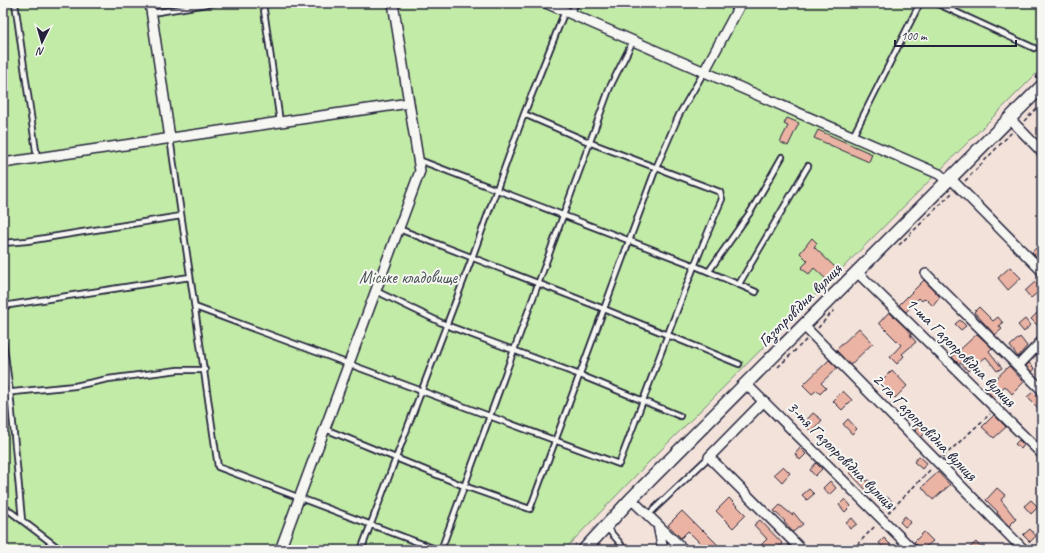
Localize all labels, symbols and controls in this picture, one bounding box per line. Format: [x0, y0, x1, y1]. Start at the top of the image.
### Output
north arrow [22, 22, 62, 62]
scale bar [895, 22, 1016, 48]
text: 100 m [901, 28, 928, 44]
text: N [35, 45, 45, 59]
street label: Газопровідна вулиця [754, 258, 848, 352]
park label: Міське кладовище [359, 267, 459, 288]
street label: 1-ша Газопровідна вулиця [901, 293, 1021, 413]
street label: 2-га Газопровідна вулиця [867, 369, 982, 487]
street label: 3-тя Газопровідна вулиця [782, 396, 900, 515]

